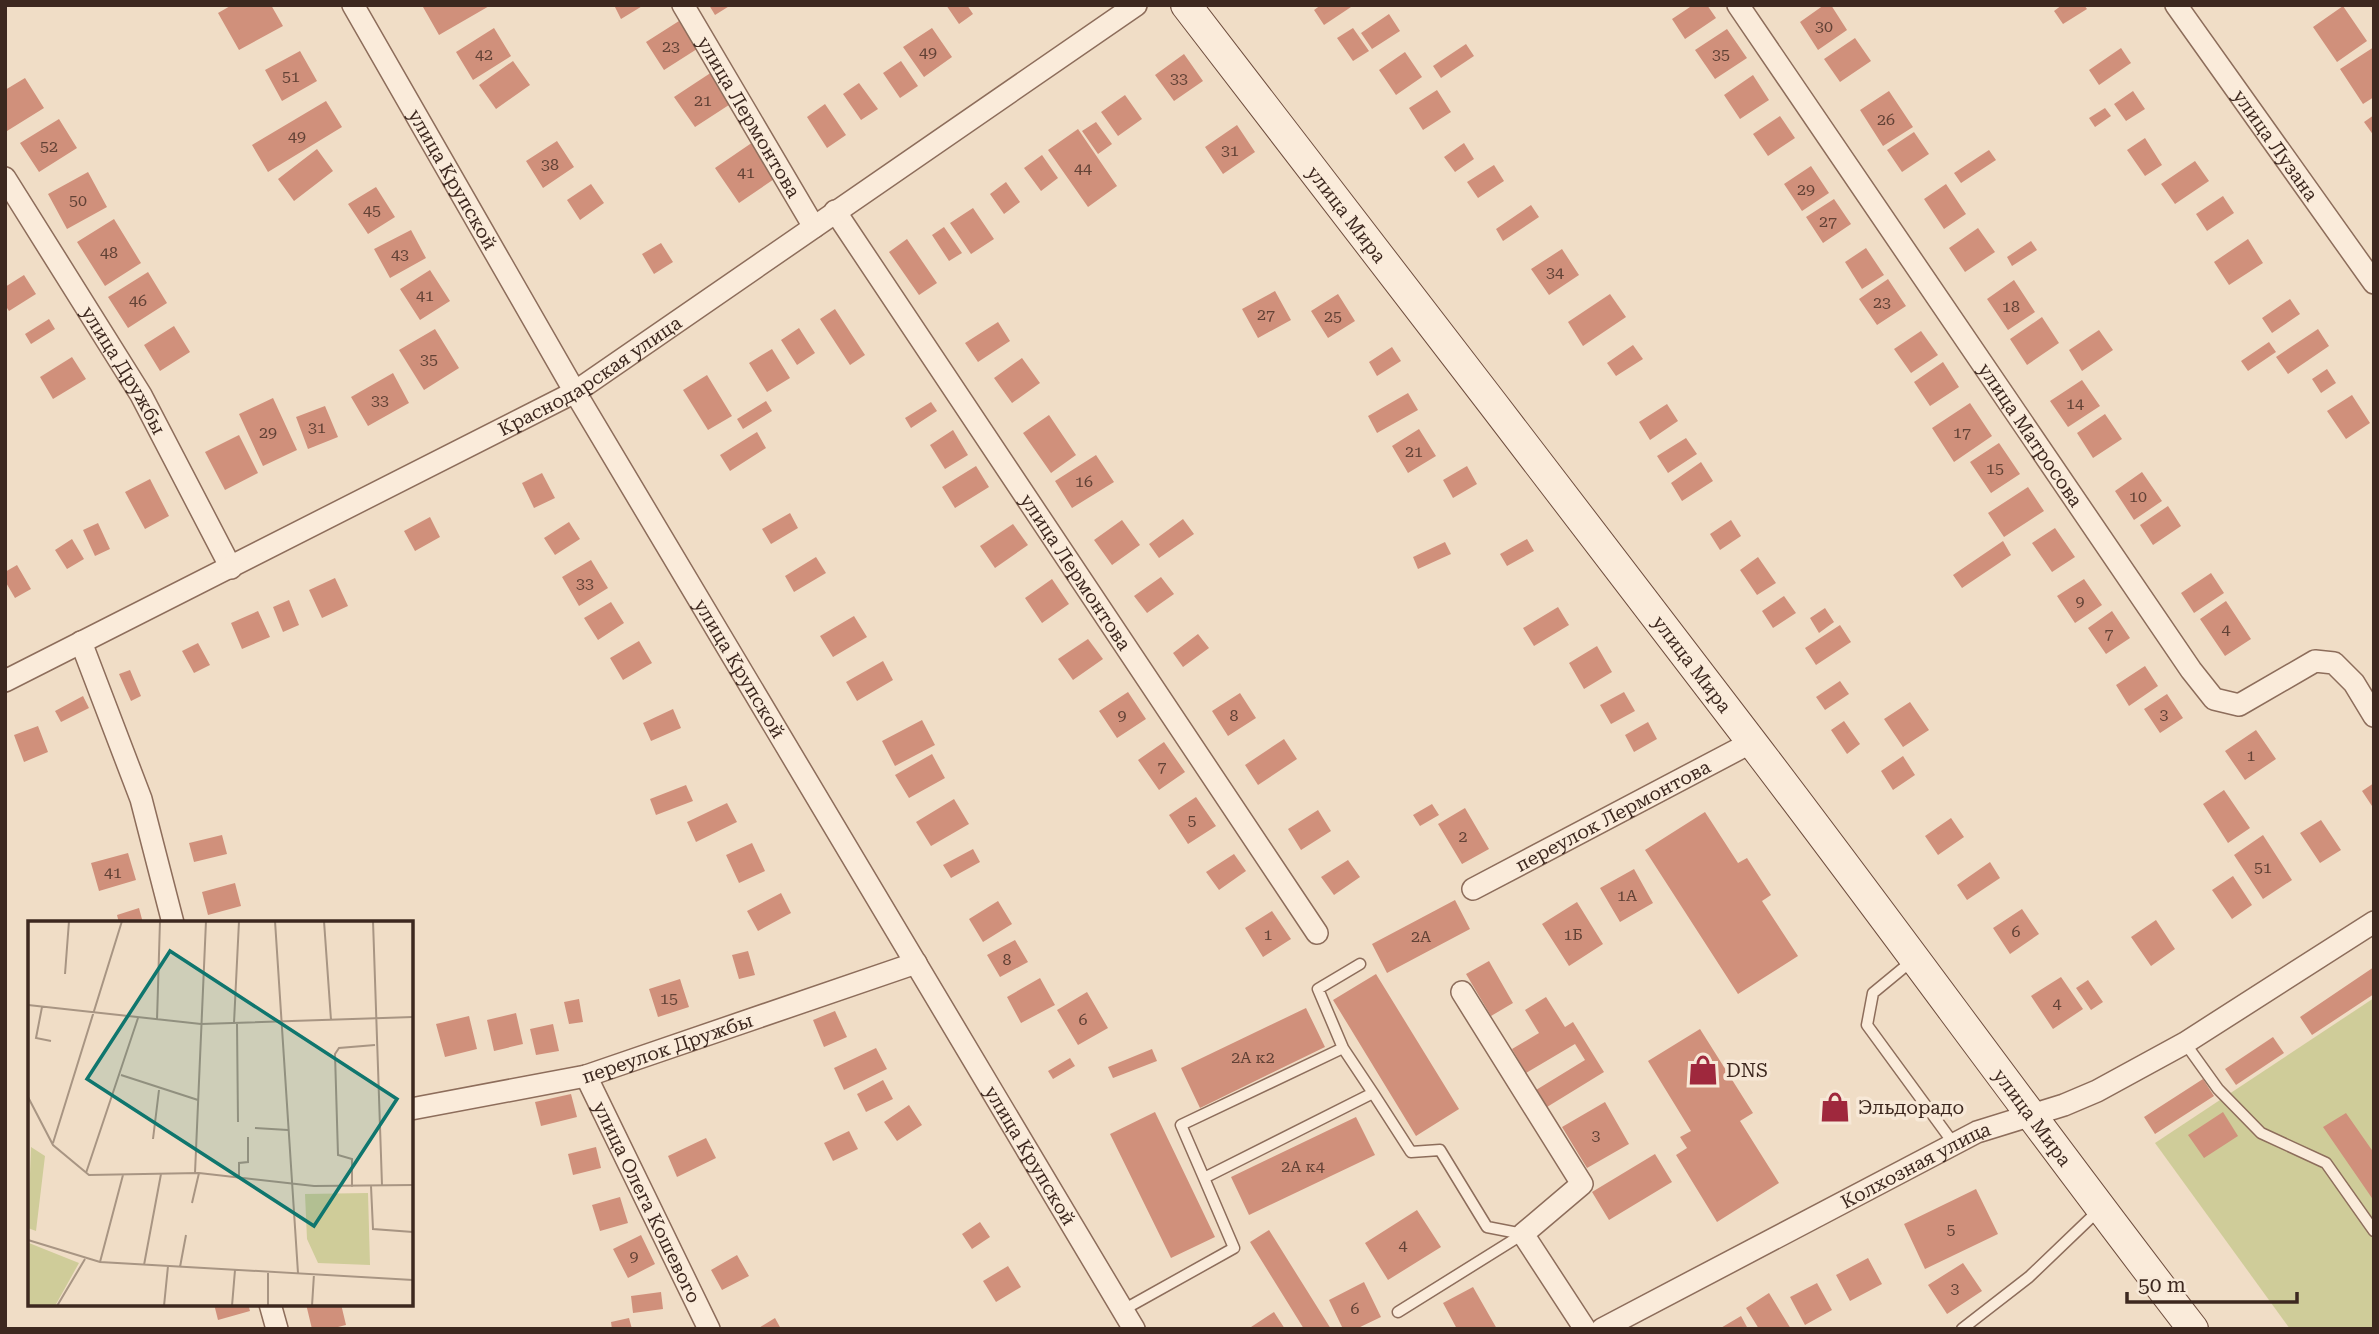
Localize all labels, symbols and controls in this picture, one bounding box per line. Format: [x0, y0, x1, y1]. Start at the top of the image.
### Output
house number: 30 [1815, 17, 1833, 36]
street label: улица Лермонтова [693, 32, 806, 202]
house number: 23 [662, 37, 680, 56]
house number: 49 [919, 43, 937, 62]
house number: 42 [475, 45, 493, 64]
house number: 35 [1712, 45, 1730, 64]
house number: 51 [282, 67, 300, 86]
house number: 33 [1170, 69, 1188, 88]
street label: улица Лузана [2228, 85, 2324, 206]
house number: 21 [694, 91, 712, 110]
street label: улица Крупской [404, 105, 503, 254]
house number: 26 [1877, 110, 1895, 129]
house number: 49 [288, 127, 306, 146]
house number: 52 [40, 137, 58, 156]
house number: 31 [1221, 141, 1239, 160]
house number: 38 [541, 155, 559, 174]
house number: 44 [1074, 159, 1092, 178]
street label: улица Мира [1302, 161, 1392, 268]
house number: 41 [737, 163, 755, 182]
house number: 29 [1797, 180, 1815, 199]
house number: 50 [69, 191, 87, 210]
house number: 45 [363, 201, 381, 220]
house number: 27 [1819, 212, 1837, 231]
house number: 48 [100, 243, 118, 262]
house number: 43 [391, 245, 409, 264]
house number: 34 [1546, 263, 1564, 282]
house number: 41 [416, 286, 434, 305]
house number: 46 [129, 291, 147, 310]
house number: 23 [1873, 293, 1891, 312]
house number: 18 [2002, 297, 2020, 316]
street label: улица Дружбы [77, 302, 171, 438]
house number: 27 [1257, 305, 1275, 324]
house number: 25 [1324, 307, 1342, 326]
street label: Краснодарская улица [494, 310, 686, 441]
house number: 35 [420, 350, 438, 369]
street label: улица Матросова [1974, 358, 2088, 512]
house number: 33 [371, 391, 389, 410]
house number: 14 [2066, 394, 2084, 413]
house number: 31 [308, 418, 326, 437]
house number: 29 [259, 423, 277, 442]
house number: 17 [1953, 423, 1971, 442]
house number: 21 [1405, 442, 1423, 461]
house number: 15 [1986, 459, 2004, 478]
house number: 16 [1075, 472, 1093, 491]
house number: 10 [2129, 487, 2147, 506]
street label: улица Лермонтова [1015, 489, 1137, 655]
house number: 33 [576, 574, 594, 593]
house number: 9 [2076, 592, 2085, 611]
street label: улица Крупской [689, 594, 790, 743]
street label: улица Мира [1648, 611, 1737, 718]
house number: 4 [2222, 620, 2231, 639]
house number: 7 [2105, 624, 2114, 643]
house number: 3 [2160, 705, 2169, 724]
house number: 9 [1118, 706, 1127, 725]
house number: 8 [1230, 706, 1239, 725]
house number: 1 [2247, 746, 2256, 765]
street label: переулок Лермонтова [1511, 754, 1715, 876]
house number: 7 [1158, 757, 1167, 776]
house number: 5 [1188, 811, 1197, 830]
house number: 2 [1459, 827, 1468, 846]
house number: 51 [2254, 858, 2272, 877]
house number: 41 [104, 863, 122, 882]
house number: 1А [1617, 886, 1638, 905]
inset map [28, 921, 413, 1306]
house number: 6 [2012, 922, 2021, 941]
house number: 1 [1264, 925, 1273, 944]
house number: 1Б [1563, 925, 1583, 944]
house number: 2А [1411, 927, 1432, 946]
house number: 8 [1003, 950, 1012, 969]
house number: 15 [660, 989, 678, 1008]
house number: 4 [2053, 994, 2062, 1013]
street label: переулок Дружбы [579, 1008, 756, 1088]
house number: 6 [1079, 1010, 1088, 1029]
house number: 2А к2 [1231, 1048, 1275, 1067]
shop icon: DNS [1686, 1053, 1720, 1087]
place label: DNS [1726, 1059, 1768, 1082]
street label: улица Мира [1989, 1064, 2077, 1171]
street label: улица Крупской [980, 1081, 1081, 1229]
shop icon: Эльдорадо [1818, 1090, 1852, 1124]
place label: Эльдорадо [1858, 1096, 1964, 1119]
street label: улица Олега Кошевого [588, 1097, 706, 1306]
street label: Колхозная улица [1837, 1117, 1994, 1213]
house number: 3 [1592, 1126, 1601, 1145]
house number: 2А к4 [1281, 1157, 1325, 1176]
house number: 5 [1947, 1220, 1956, 1239]
house number: 4 [1399, 1236, 1408, 1255]
house number: 9 [630, 1247, 639, 1266]
scale bar [2127, 1260, 2297, 1304]
text: 50 m [2138, 1273, 2186, 1297]
house number: 3 [1951, 1279, 1960, 1298]
house number: 6 [1351, 1299, 1360, 1318]

